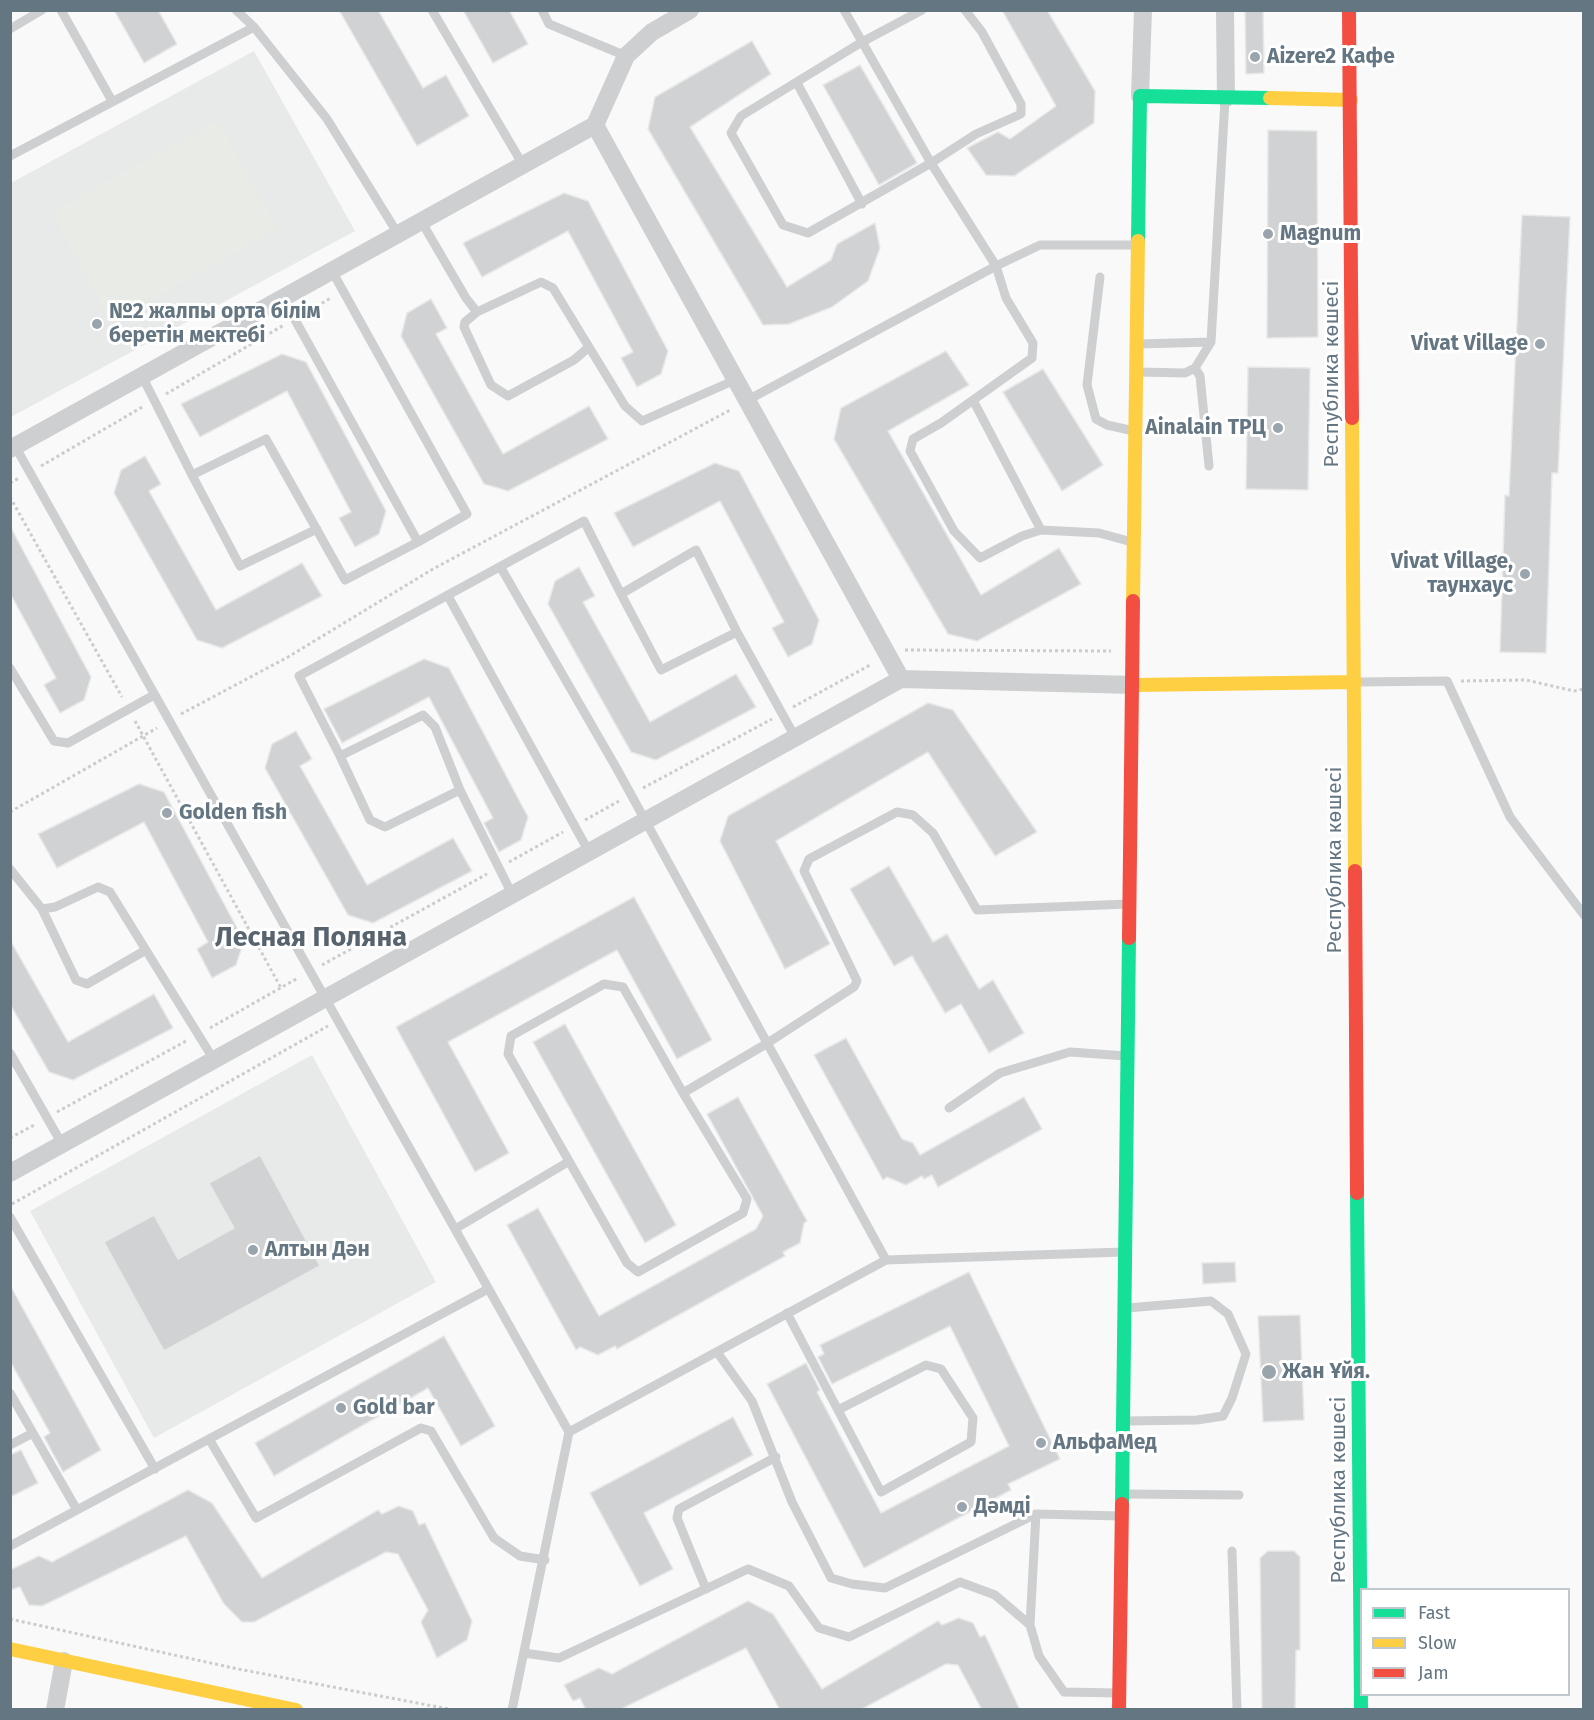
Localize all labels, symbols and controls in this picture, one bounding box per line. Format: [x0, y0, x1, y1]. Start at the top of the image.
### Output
place label: Aizere2 Кафе [1267, 44, 1395, 70]
marker: Aizere2 Кафе [1248, 50, 1262, 64]
place label: Magnum [1280, 221, 1361, 247]
marker: Magnum [1261, 227, 1275, 241]
street label: Республика көшесі [1319, 280, 1345, 468]
place label: №2 жалпы орта білім беретін мектебі [109, 299, 321, 349]
marker: №2 жалпы орта білім беретін мектебі [90, 317, 104, 331]
place label: Vivat Village [1411, 331, 1528, 357]
marker: Vivat Village [1533, 337, 1547, 351]
place label: Ainalain ТРЦ [1145, 415, 1266, 441]
marker: Ainalain ТРЦ [1271, 421, 1285, 435]
place label: Vivat Village, таунхаус [1391, 549, 1513, 599]
marker: Vivat Village, таунхаус [1518, 567, 1532, 581]
street label: Республика көшесі [1322, 766, 1348, 954]
place label: Golden fish [179, 800, 287, 826]
marker: Golden fish [160, 806, 174, 820]
district label: Лесная Поляна [215, 922, 407, 954]
place label: Алтын Дән [265, 1237, 370, 1263]
marker: Алтын Дән [246, 1243, 260, 1257]
place label: Жан Ұйя. [1282, 1359, 1370, 1385]
marker: Жан Ұйя. [1260, 1363, 1278, 1381]
place label: Gold bar [353, 1395, 435, 1421]
street label: Республика көшесі [1326, 1396, 1352, 1584]
marker: Gold bar [334, 1401, 348, 1415]
place label: АльфаМед [1053, 1430, 1157, 1456]
marker: АльфаМед [1034, 1436, 1048, 1450]
place label: Дәмді [974, 1494, 1031, 1520]
marker: Дәмді [955, 1500, 969, 1514]
legend [1360, 1588, 1570, 1696]
text: Fast [1418, 1602, 1450, 1624]
text: Slow [1418, 1632, 1456, 1654]
text: Jam [1418, 1662, 1449, 1684]

